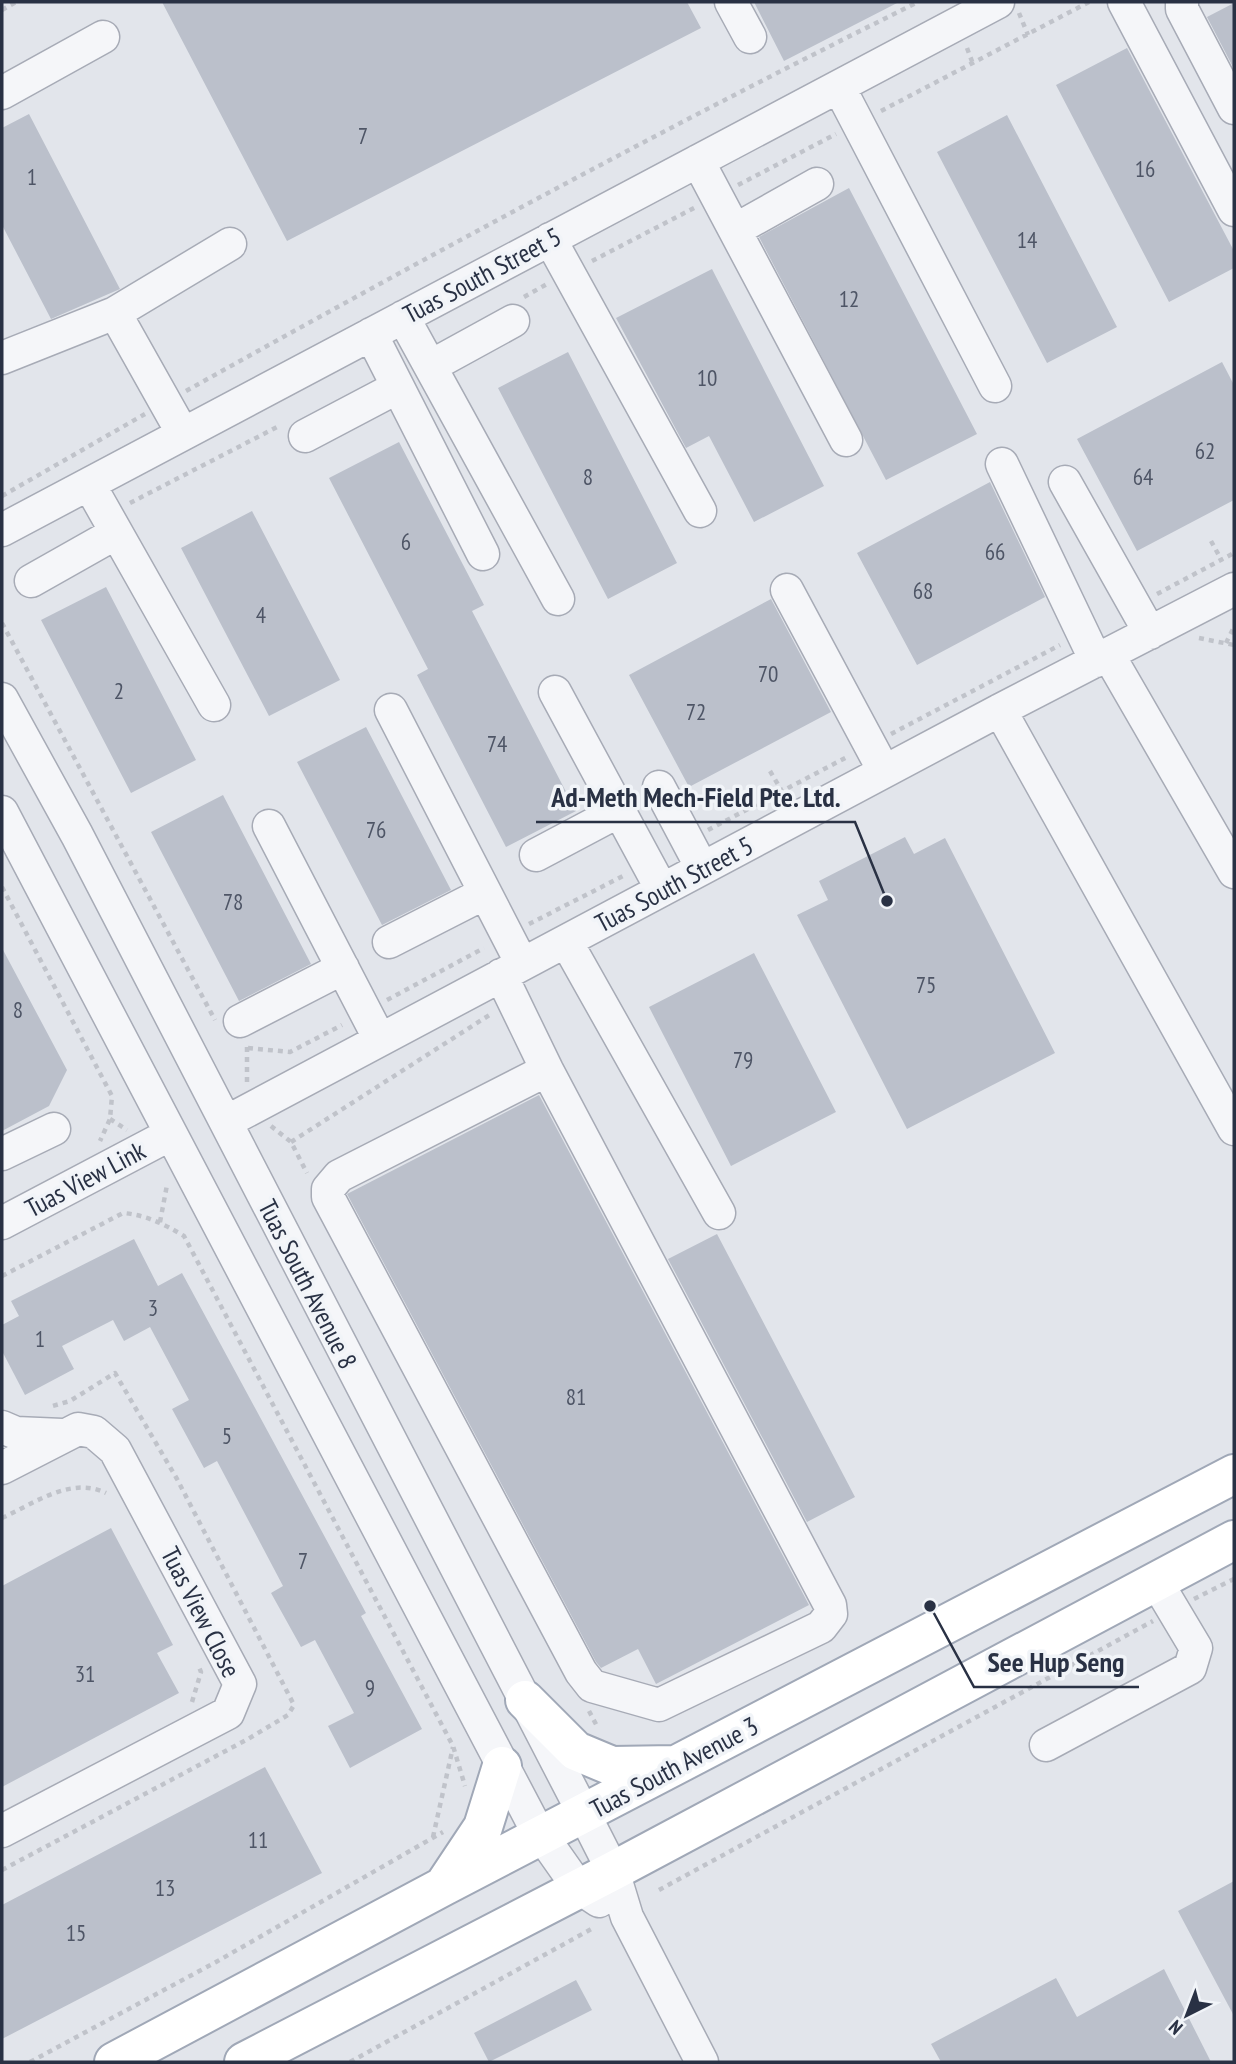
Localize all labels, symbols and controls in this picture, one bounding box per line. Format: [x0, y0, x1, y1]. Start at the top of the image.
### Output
house number: 7 [358, 121, 368, 150]
house number: 16 [1135, 154, 1155, 183]
house number: 1 [27, 162, 37, 191]
street label: Tuas South Street 5 [397, 220, 567, 330]
house number: 14 [1017, 225, 1037, 254]
house number: 12 [839, 284, 859, 313]
house number: 10 [697, 363, 717, 392]
house number: 62 [1195, 436, 1215, 465]
house number: 8 [583, 462, 593, 491]
house number: 64 [1133, 462, 1153, 491]
house number: 6 [401, 527, 411, 556]
house number: 66 [985, 537, 1005, 566]
house number: 68 [913, 576, 933, 605]
house number: 4 [256, 600, 266, 629]
house number: 70 [758, 659, 778, 688]
house number: 2 [114, 676, 124, 705]
house number: 72 [686, 697, 706, 726]
house number: 74 [487, 729, 507, 758]
callout: Ad-Meth Mech-Field Pte. Ltd. [536, 773, 855, 822]
text: Ad-Meth Mech-Field Pte. Ltd. [550, 778, 841, 815]
house number: 76 [366, 815, 386, 844]
street label: Tuas South Street 5 [589, 829, 759, 939]
house number: 78 [223, 887, 243, 916]
house number: 75 [916, 970, 936, 999]
house number: 8 [13, 995, 23, 1024]
house number: 79 [733, 1045, 753, 1074]
street label: Tuas View Link [19, 1134, 151, 1224]
street label: Tuas South Avenue 8 [251, 1194, 365, 1374]
house number: 3 [148, 1293, 158, 1322]
house number: 1 [35, 1324, 45, 1353]
house number: 81 [566, 1382, 586, 1411]
house number: 5 [222, 1421, 232, 1450]
street label: Tuas View Close [154, 1541, 248, 1683]
house number: 7 [298, 1546, 308, 1575]
callout: See Hup Seng [974, 1638, 1139, 1687]
text: See Hup Seng [988, 1643, 1124, 1680]
house number: 31 [75, 1659, 95, 1688]
house number: 9 [365, 1673, 375, 1702]
street label: Tuas South Avenue 3 [584, 1709, 764, 1825]
house number: 11 [248, 1825, 268, 1854]
house number: 13 [155, 1873, 175, 1902]
house number: 15 [66, 1918, 86, 1947]
north arrow [1152, 1980, 1222, 2050]
text: N [1164, 2015, 1187, 2040]

